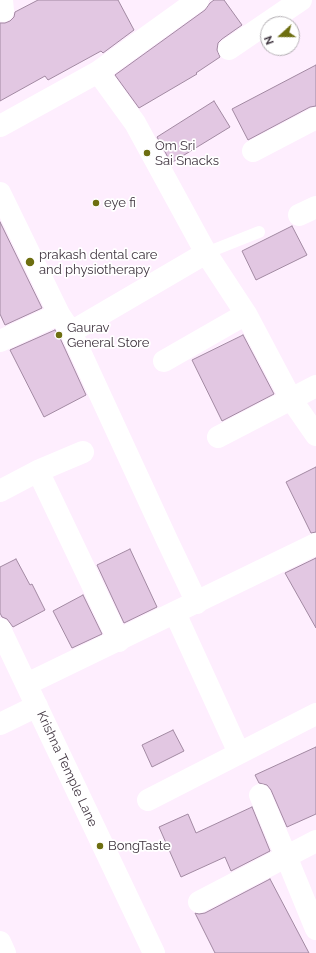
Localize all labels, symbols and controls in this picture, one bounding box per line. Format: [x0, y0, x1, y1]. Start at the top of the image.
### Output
north arrow [260, 16, 300, 56]
text: N [262, 34, 277, 46]
place label: Om Sri Sai Snacks [155, 138, 219, 169]
marker: Om Sri Sai Snacks [142, 148, 152, 158]
place label: eye fi [104, 195, 136, 211]
marker: eye fi [91, 198, 101, 208]
place label: prakash dental care and physiotherapy [39, 247, 157, 278]
marker: prakash dental care and physiotherapy [24, 256, 36, 268]
place label: Gaurav General Store [67, 320, 149, 351]
marker: Gaurav General Store [54, 330, 64, 340]
street label: Krishna Temple Lane [33, 709, 101, 829]
place label: BongTaste [108, 838, 171, 854]
marker: BongTaste [95, 841, 105, 851]

